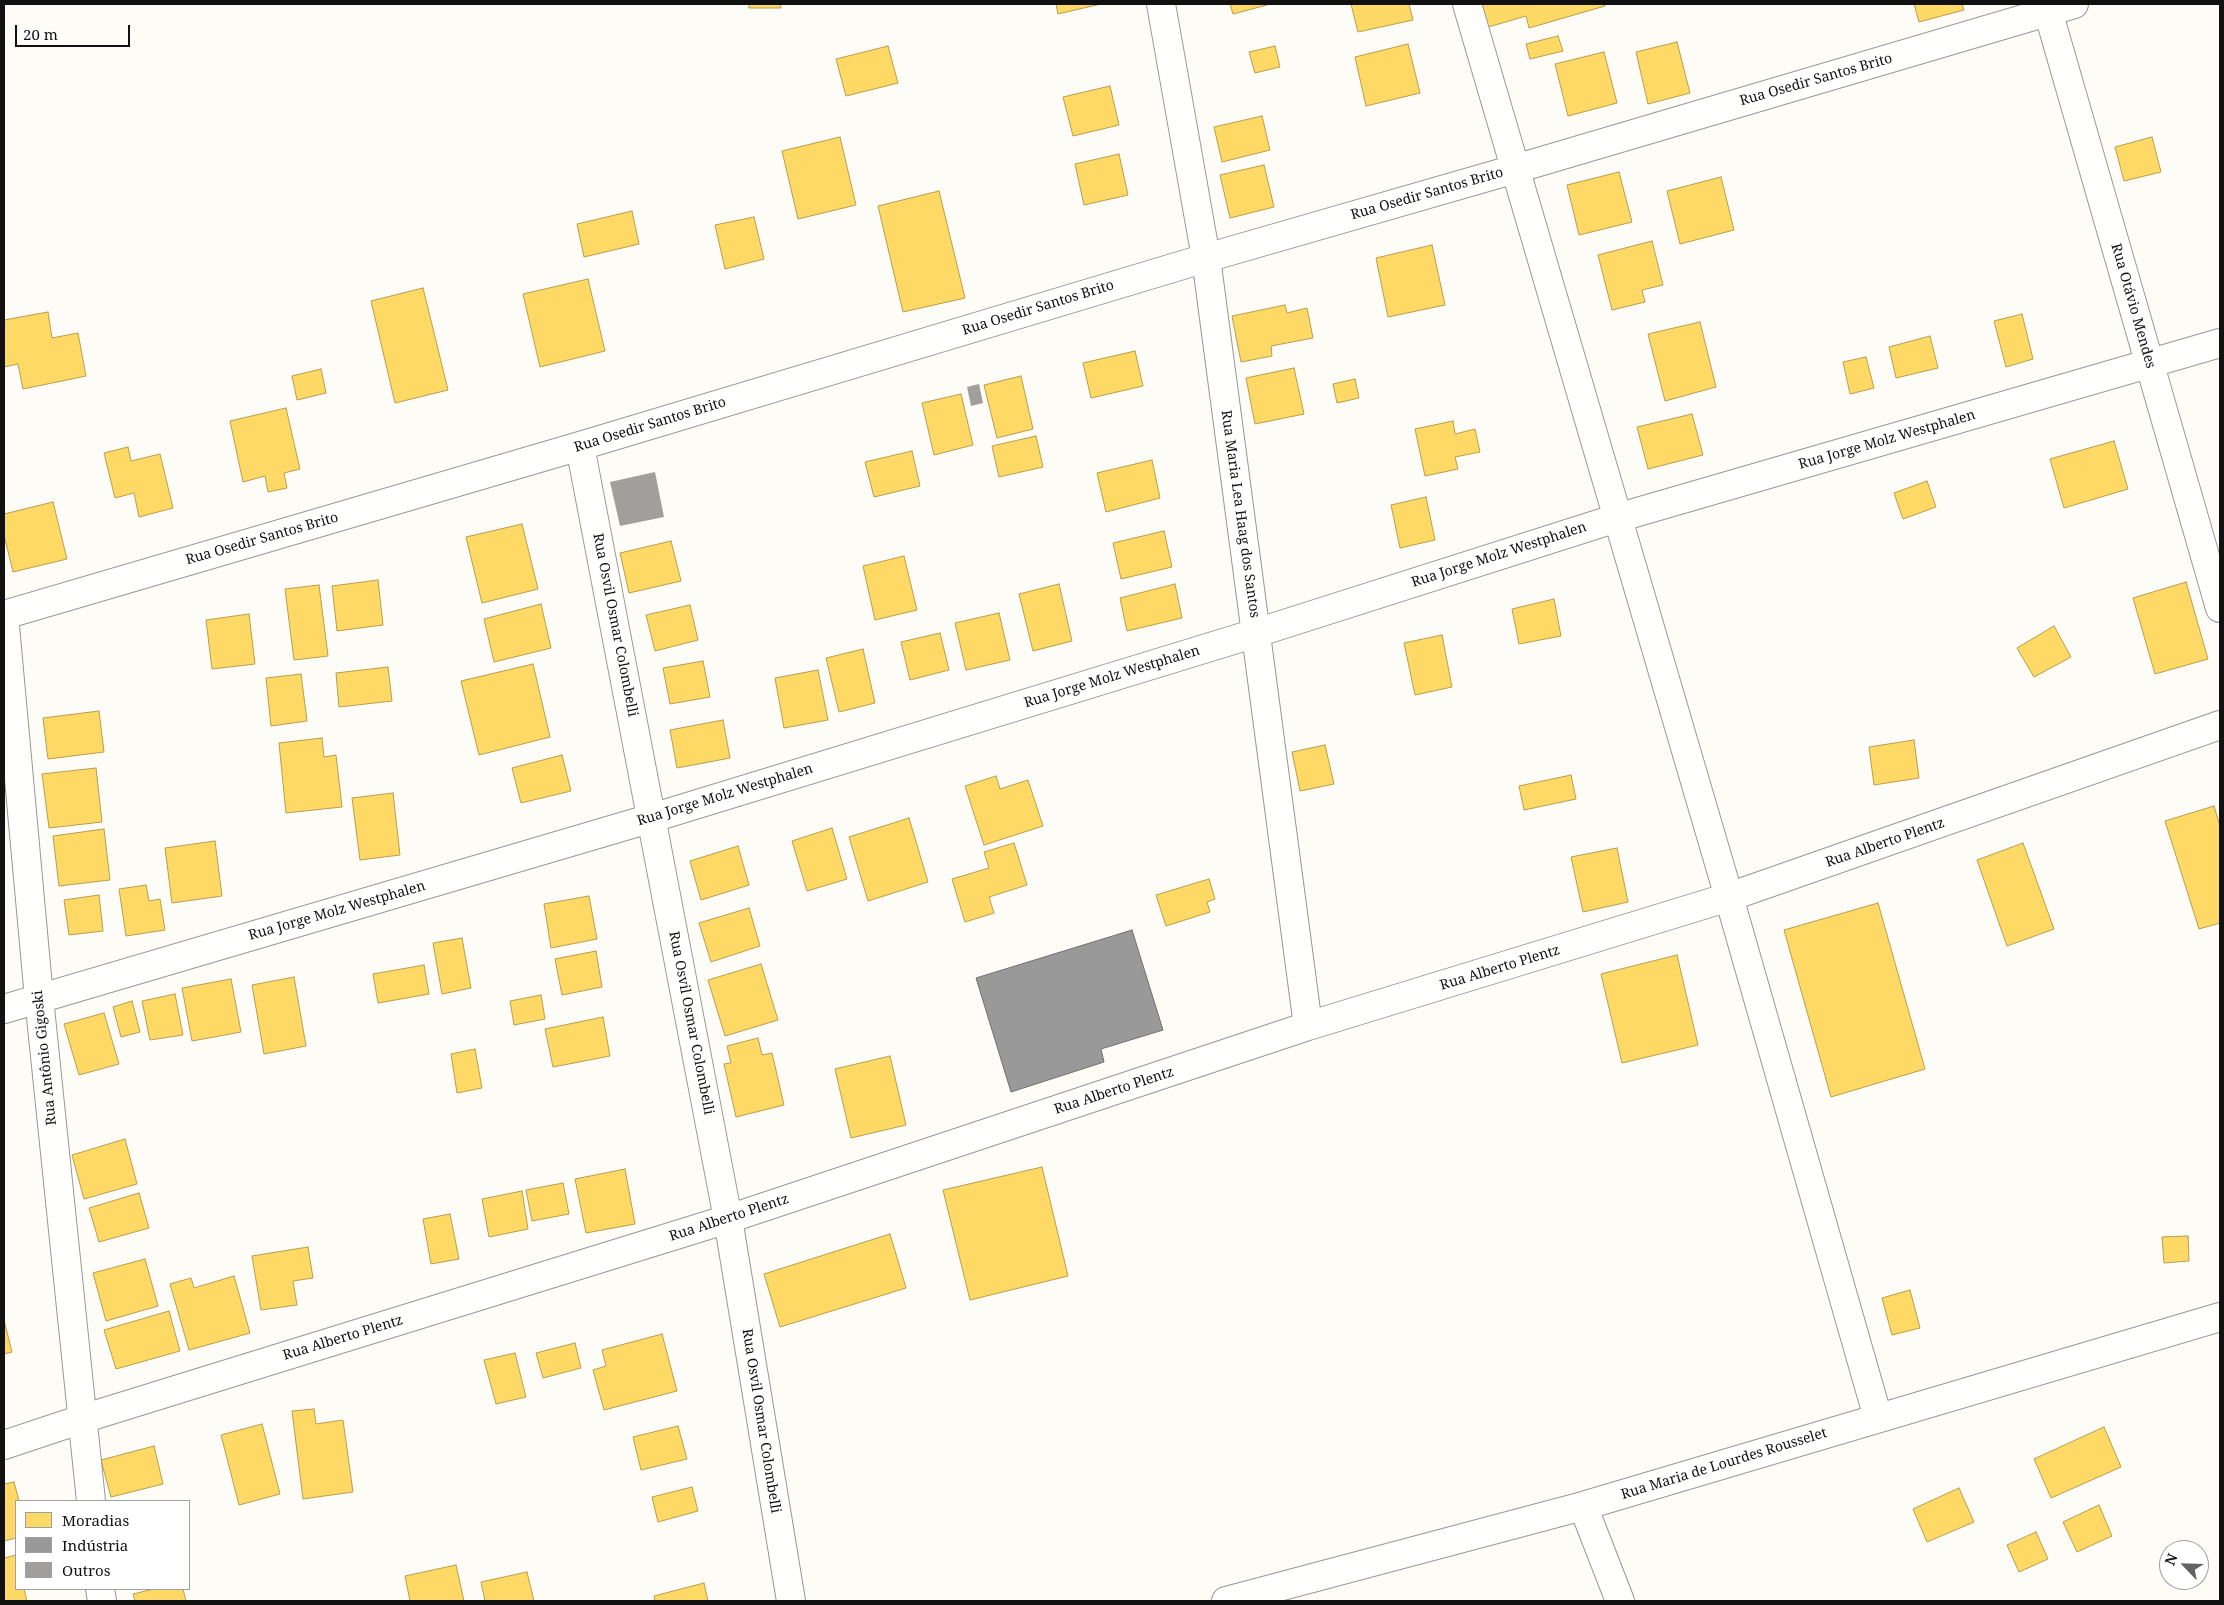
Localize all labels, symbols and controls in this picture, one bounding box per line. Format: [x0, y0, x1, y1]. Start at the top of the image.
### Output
scale bar [18, 15, 132, 47]
text: 20 m [23, 24, 58, 44]
street label: Rua Osedir Santos Brito [1738, 50, 1894, 110]
street label: Rua Osedir Santos Brito [1349, 164, 1505, 224]
street label: Rua Otávio Mendes [2107, 242, 2159, 370]
street label: Rua Osedir Santos Brito [960, 277, 1116, 339]
street label: Rua Osedir Santos Brito [572, 394, 728, 456]
street label: Rua Jorge Molz Westphalen [1797, 407, 1977, 473]
street label: Rua Maria Lea Haag dos Santos [1217, 409, 1263, 619]
street label: Rua Osedir Santos Brito [184, 509, 340, 569]
street label: Rua Jorge Molz Westphalen [1409, 519, 1589, 591]
street label: Rua Osvil Osmar Colombelli [589, 532, 641, 718]
street label: Rua Jorge Molz Westphalen [1022, 642, 1202, 712]
street label: Rua Jorge Molz Westphalen [635, 760, 815, 830]
street label: Rua Alberto Plentz [1823, 815, 1947, 871]
street label: Rua Jorge Molz Westphalen [247, 878, 427, 944]
street label: Rua Osvil Osmar Colombelli [665, 930, 717, 1116]
street label: Rua Alberto Plentz [1438, 942, 1562, 994]
street label: Rua Antônio Gigoski [30, 990, 60, 1126]
street label: Rua Alberto Plentz [1052, 1064, 1176, 1118]
street label: Rua Alberto Plentz [667, 1191, 791, 1245]
street label: Rua Alberto Plentz [281, 1312, 405, 1364]
street label: Rua Osvil Osmar Colombelli [738, 1328, 784, 1514]
street label: Rua Maria de Lourdes Rousselet [1619, 1425, 1829, 1503]
legend [15, 1500, 190, 1590]
text: Moradias [62, 1510, 129, 1530]
text: Indústria [62, 1535, 128, 1555]
north arrow [2159, 1540, 2209, 1590]
text: N [2160, 1550, 2182, 1568]
text: Outros [62, 1560, 110, 1580]

